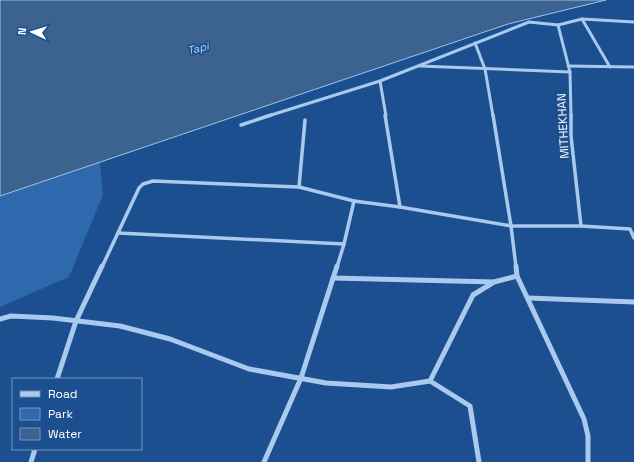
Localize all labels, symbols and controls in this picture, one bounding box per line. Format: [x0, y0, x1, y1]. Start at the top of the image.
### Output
north arrow [12, 12, 52, 52]
text: N [15, 27, 29, 35]
water label: Tapi [186, 38, 211, 57]
street label: MITHEKHAN [553, 93, 573, 159]
legend [12, 378, 142, 450]
text: Road [48, 386, 77, 402]
text: Park [48, 406, 73, 422]
text: Water [48, 426, 82, 442]

